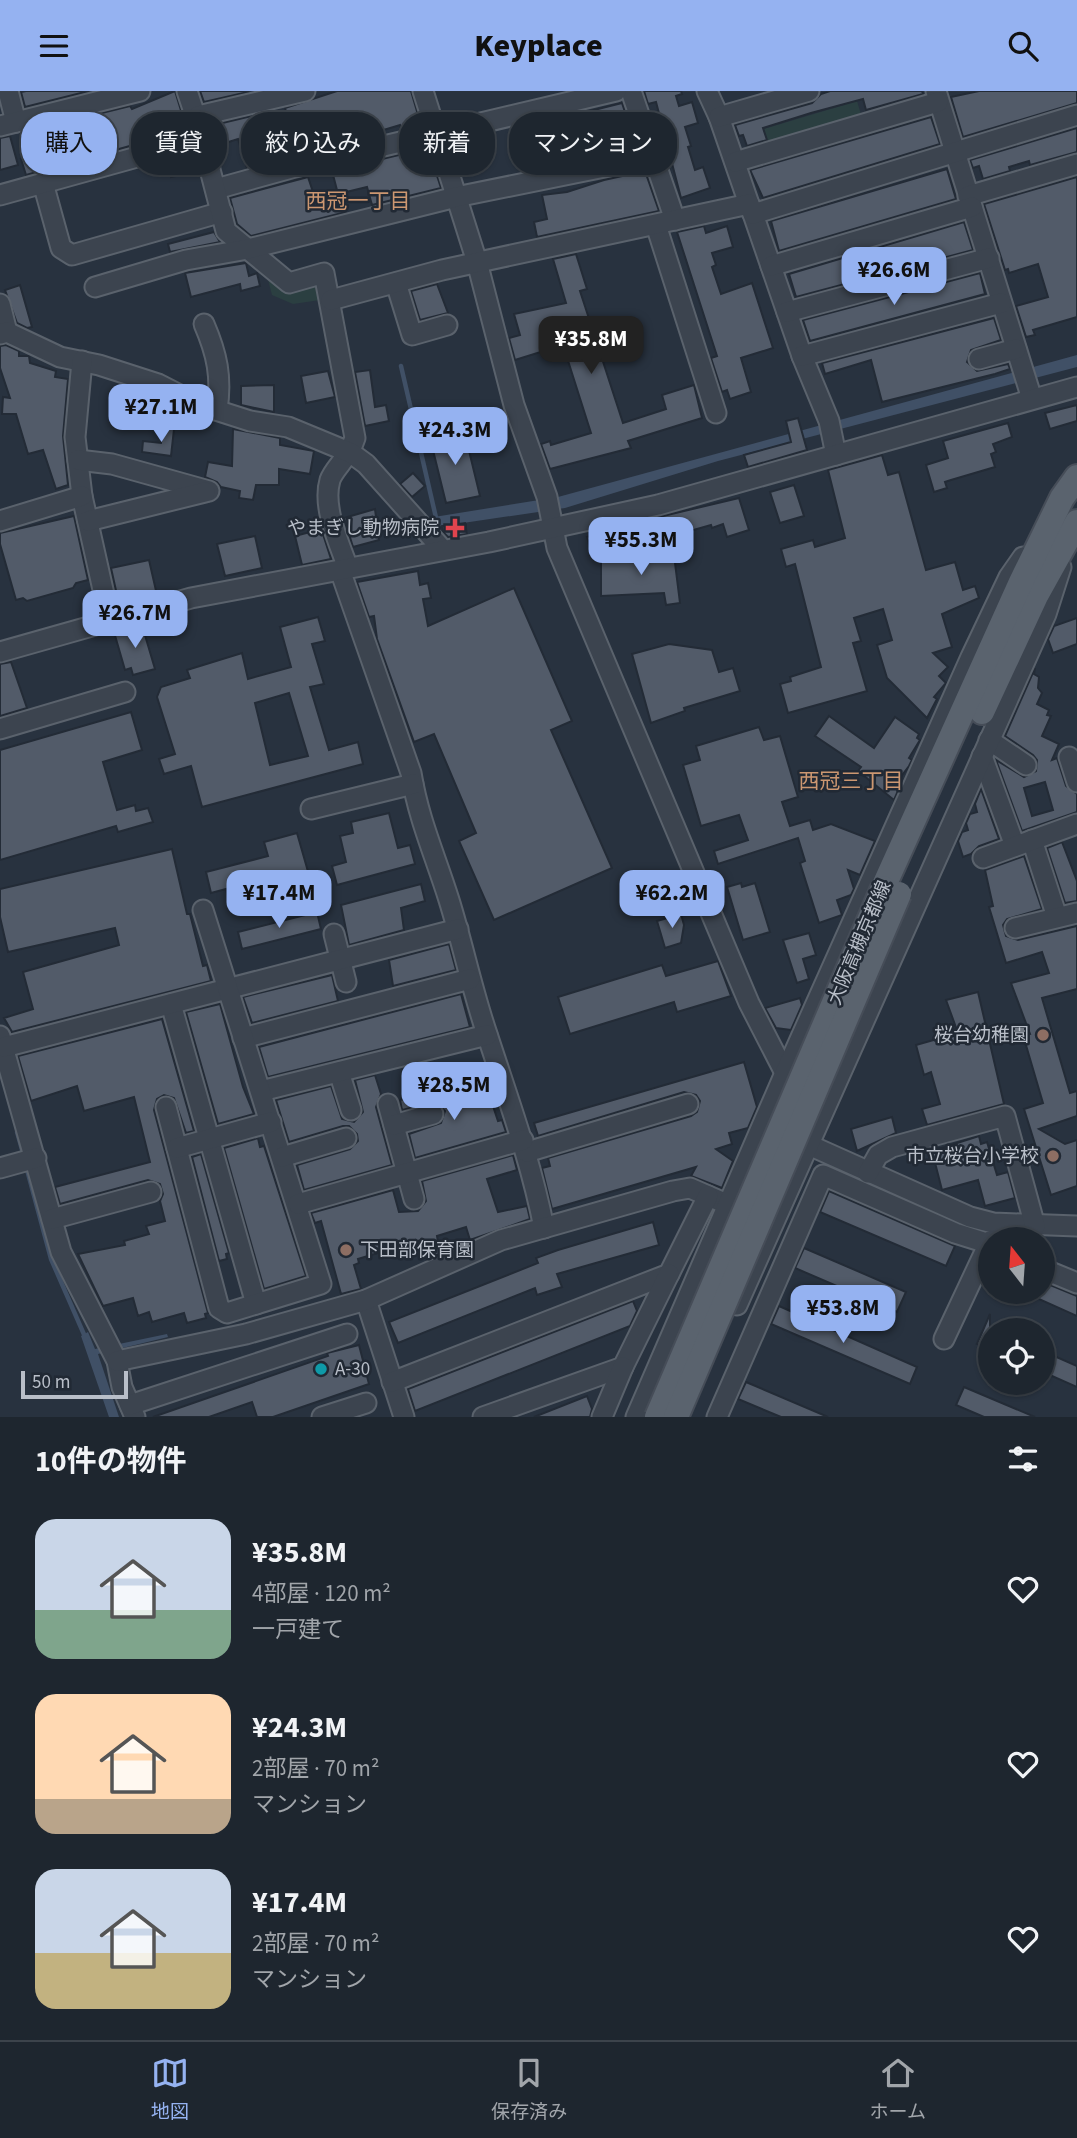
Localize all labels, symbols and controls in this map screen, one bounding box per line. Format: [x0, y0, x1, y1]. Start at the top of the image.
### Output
text: Keyplace [474, 23, 603, 69]
icon: menu [35, 27, 73, 65]
icon: search [1004, 27, 1042, 65]
chip: 購入 [21, 112, 117, 175]
chip: 賃貸 [131, 112, 227, 175]
chip: 絞り込み [241, 112, 385, 175]
chip: 新着 [399, 112, 495, 175]
chip: マンション [509, 112, 677, 175]
district label: 西冠一丁目 [306, 186, 411, 216]
pin: ¥26.6M [837, 247, 951, 307]
text: ¥26.6M [857, 253, 931, 286]
pin: ¥35.8M [534, 317, 648, 376]
text: ¥35.8M [554, 322, 628, 355]
pin: ¥27.1M [104, 385, 218, 444]
text: ¥27.1M [124, 390, 198, 423]
pin: ¥24.3M [398, 407, 512, 467]
text: ¥24.3M [418, 413, 492, 446]
place label: やまぎし動物病院 [287, 515, 439, 542]
pin: ¥55.3M [584, 517, 698, 577]
marker: やまぎし動物病院 [445, 518, 465, 538]
text: ¥55.3M [604, 523, 678, 556]
pin: ¥26.7M [78, 591, 192, 650]
text: ¥26.7M [98, 596, 172, 629]
district label: 西冠三丁目 [799, 766, 904, 796]
pin: ¥17.4M [222, 871, 336, 930]
pin: ¥62.2M [615, 871, 729, 930]
text: ¥17.4M [242, 876, 316, 909]
text: ¥62.2M [635, 876, 709, 909]
street label: 大阪高槻京都線 [822, 877, 898, 1009]
place label: 桜台幼稚園 [934, 1022, 1029, 1049]
marker: 桜台幼稚園 [1035, 1027, 1051, 1043]
pin: ¥28.5M [397, 1063, 511, 1122]
text: ¥28.5M [417, 1068, 491, 1101]
place label: 市立桜台小学校 [906, 1143, 1039, 1170]
marker: 市立桜台小学校 [1045, 1148, 1061, 1164]
north arrow [978, 1227, 1055, 1304]
map controls [978, 1227, 1055, 1395]
place label: 下田部保育園 [360, 1237, 474, 1264]
marker: 下田部保育園 [338, 1242, 354, 1258]
pin: ¥53.8M [786, 1285, 900, 1345]
text: ¥53.8M [806, 1291, 880, 1324]
button: locate [978, 1318, 1055, 1395]
place label: A-30 [335, 1356, 370, 1383]
marker: A-30 [313, 1361, 329, 1377]
scale bar [21, 1368, 128, 1400]
text: 50 m [32, 1369, 70, 1396]
text: 10件の物件 [35, 1440, 187, 1483]
icon: filters [1004, 1440, 1042, 1478]
text: ¥35.8M [252, 1531, 347, 1574]
icon: home [91, 1547, 175, 1631]
icon: heart [1004, 1570, 1042, 1608]
text: 4部屋 · 120 m² [252, 1577, 391, 1610]
text: 一戸建て [252, 1613, 344, 1646]
text: ¥24.3M [252, 1706, 347, 1749]
icon: home [91, 1722, 175, 1806]
icon: heart [1004, 1745, 1042, 1783]
text: 2部屋 · 70 m² [252, 1752, 379, 1785]
text: マンション [252, 1788, 367, 1821]
text: ¥17.4M [252, 1881, 347, 1924]
icon: home [91, 1897, 175, 1981]
icon: heart [1004, 1920, 1042, 1958]
text: 2部屋 · 70 m² [252, 1927, 379, 1960]
text: マンション [252, 1963, 367, 1996]
tab: 地図 [151, 2054, 189, 2126]
tab: 保存済み [491, 2054, 567, 2126]
tab: ホーム [869, 2054, 926, 2126]

